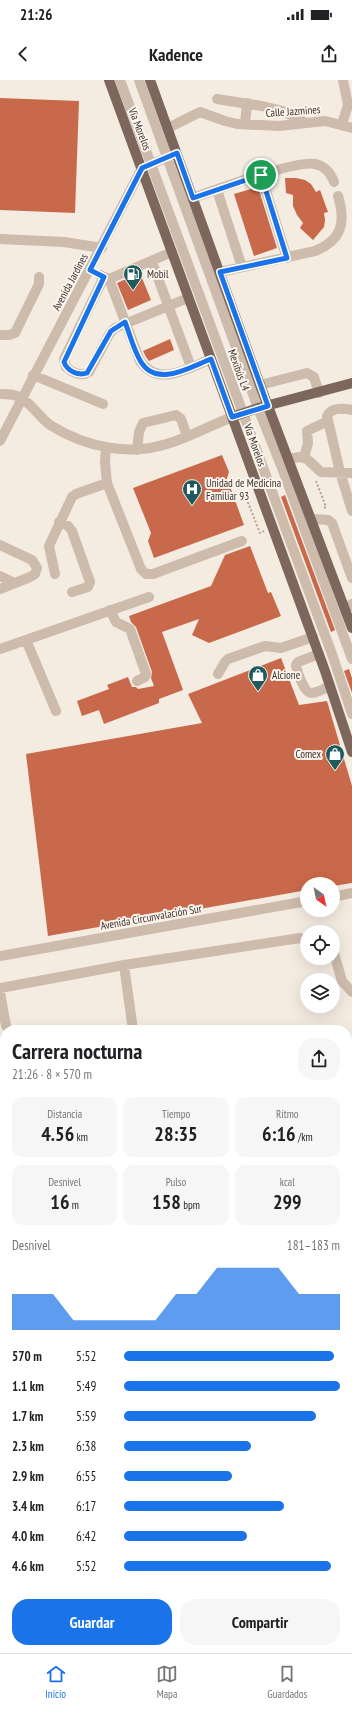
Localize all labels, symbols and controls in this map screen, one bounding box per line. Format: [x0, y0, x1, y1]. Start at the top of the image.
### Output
text: 21:26 [20, 5, 52, 24]
icon: back [12, 43, 34, 65]
text: Kadence [149, 43, 203, 66]
icon: share [318, 43, 340, 65]
street label: Calle Jazmines [265, 102, 321, 120]
street label: Vía Morelos [125, 105, 155, 152]
pin [244, 158, 278, 192]
icon: arrive [250, 164, 272, 186]
street label: Avenida Jardines [49, 251, 91, 313]
fuel station icon: Mobil [122, 263, 144, 291]
place label: Mobil [147, 267, 169, 281]
street label: Mexibús L4 [225, 347, 253, 393]
street label: Vía Morelos [241, 421, 269, 468]
place label: Unidad de Medicina Familiar 93 [206, 476, 281, 503]
hospital icon: Unidad de Medicina Familiar 93 [181, 478, 203, 506]
shop icon: Alcione [247, 664, 269, 692]
place label: Alcione [272, 668, 301, 682]
shop icon: Comex [324, 743, 346, 771]
place label: Comex [295, 747, 321, 761]
north arrow [300, 877, 340, 917]
map controls [300, 877, 340, 1013]
street label: Avenida Circunvalación Sur [99, 901, 203, 933]
button: locate [300, 925, 340, 965]
button: layers [300, 973, 340, 1013]
text: Carrera nocturna [12, 1037, 142, 1065]
button: share [298, 1038, 340, 1080]
text: 21:26 · 8 × 570 m [12, 1066, 92, 1083]
text: Distancia [47, 1107, 82, 1121]
text: Tiempo [162, 1107, 190, 1121]
text: Ritmo [276, 1107, 299, 1121]
text: 4.56 [41, 1121, 74, 1147]
text: 28:35 [154, 1121, 198, 1147]
text: 6:16 [262, 1121, 296, 1147]
text: km [74, 1130, 88, 1144]
text: /km [296, 1130, 313, 1144]
text: Desnivel [48, 1175, 81, 1189]
text: Pulso [166, 1175, 186, 1189]
text: kcal [280, 1175, 295, 1189]
text: 16 [50, 1189, 69, 1215]
text: 158 [152, 1189, 181, 1215]
text: 299 [273, 1189, 302, 1215]
text: m [69, 1198, 79, 1212]
text: bpm [181, 1198, 200, 1212]
text: Desnivel [12, 1237, 51, 1254]
text: 181–183 m [287, 1237, 340, 1254]
text: 570 m [12, 1348, 42, 1365]
text: 5:52 [76, 1348, 96, 1365]
text: 1.1 km [12, 1378, 44, 1395]
text: 5:49 [76, 1378, 96, 1395]
text: 1.7 km [12, 1408, 43, 1425]
text: 5:59 [76, 1408, 96, 1425]
text: 2.3 km [12, 1438, 44, 1455]
text: 6:38 [76, 1438, 96, 1455]
text: 2.9 km [12, 1468, 44, 1485]
text: 6:55 [76, 1468, 96, 1485]
text: 3.4 km [12, 1498, 44, 1515]
text: 6:17 [76, 1498, 96, 1515]
text: 4.0 km [12, 1528, 44, 1545]
text: 6:42 [76, 1528, 96, 1545]
text: 4.6 km [12, 1558, 44, 1575]
text: 5:52 [76, 1558, 96, 1575]
button: Guardar [12, 1599, 172, 1645]
button: Compartir [180, 1599, 340, 1645]
tab: Inicio [45, 1663, 67, 1701]
tab: Mapa [156, 1663, 178, 1701]
tab: Guardados [267, 1663, 307, 1701]

